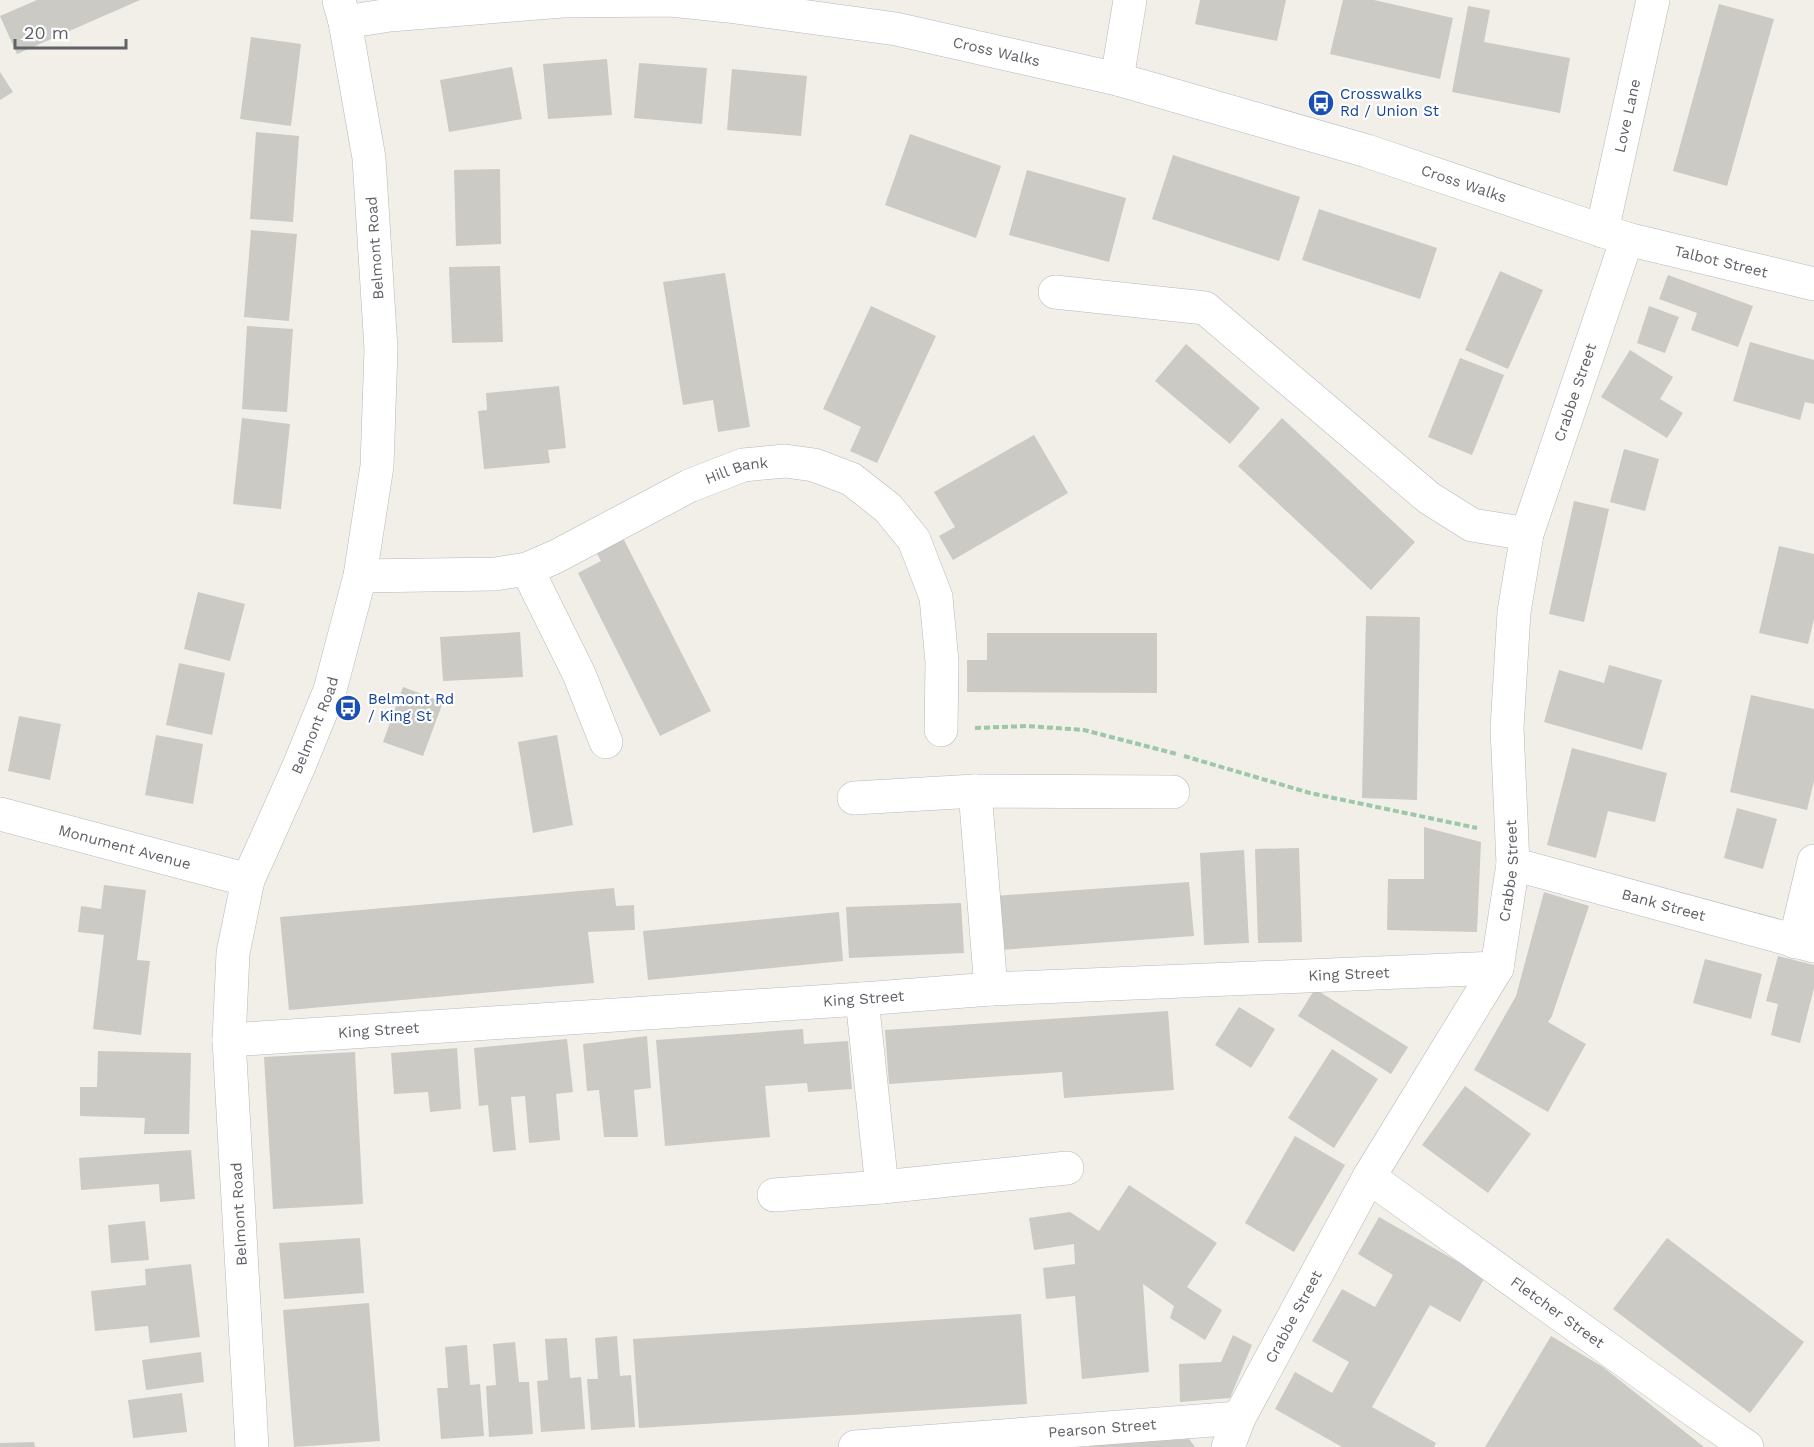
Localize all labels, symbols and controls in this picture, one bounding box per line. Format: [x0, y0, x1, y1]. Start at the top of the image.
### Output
scale bar [15, 12, 126, 50]
text: 20 m [24, 22, 69, 43]
street label: Cross Walks [951, 33, 1042, 70]
street label: Love Lane [1611, 77, 1644, 154]
place label: Crosswalks Rd / Union St [1340, 85, 1440, 120]
bus stop icon: Crosswalks Rd / Union St [1306, 88, 1336, 118]
street label: Cross Walks [1419, 161, 1509, 207]
street label: Belmont Road [362, 196, 388, 300]
street label: Talbot Street [1673, 242, 1770, 282]
street label: Crabbe Street [1550, 340, 1600, 444]
street label: Hill Bank [703, 454, 769, 488]
street label: Belmont Road [288, 675, 342, 777]
place label: Belmont Rd / King St [368, 690, 454, 725]
bus stop icon: Belmont Rd / King St [333, 693, 363, 723]
street label: Crabbe Street [1495, 819, 1522, 923]
street label: Monument Avenue [56, 821, 193, 873]
street label: Bank Street [1620, 885, 1708, 925]
street label: King Street [1308, 963, 1391, 985]
street label: King Street [822, 987, 906, 1011]
street label: King Street [337, 1019, 421, 1042]
street label: Belmont Road [227, 1162, 251, 1266]
street label: Crabbe Street [1261, 1267, 1326, 1366]
street label: Fletcher Street [1507, 1273, 1608, 1352]
street label: Pearson Street [1048, 1415, 1158, 1441]

